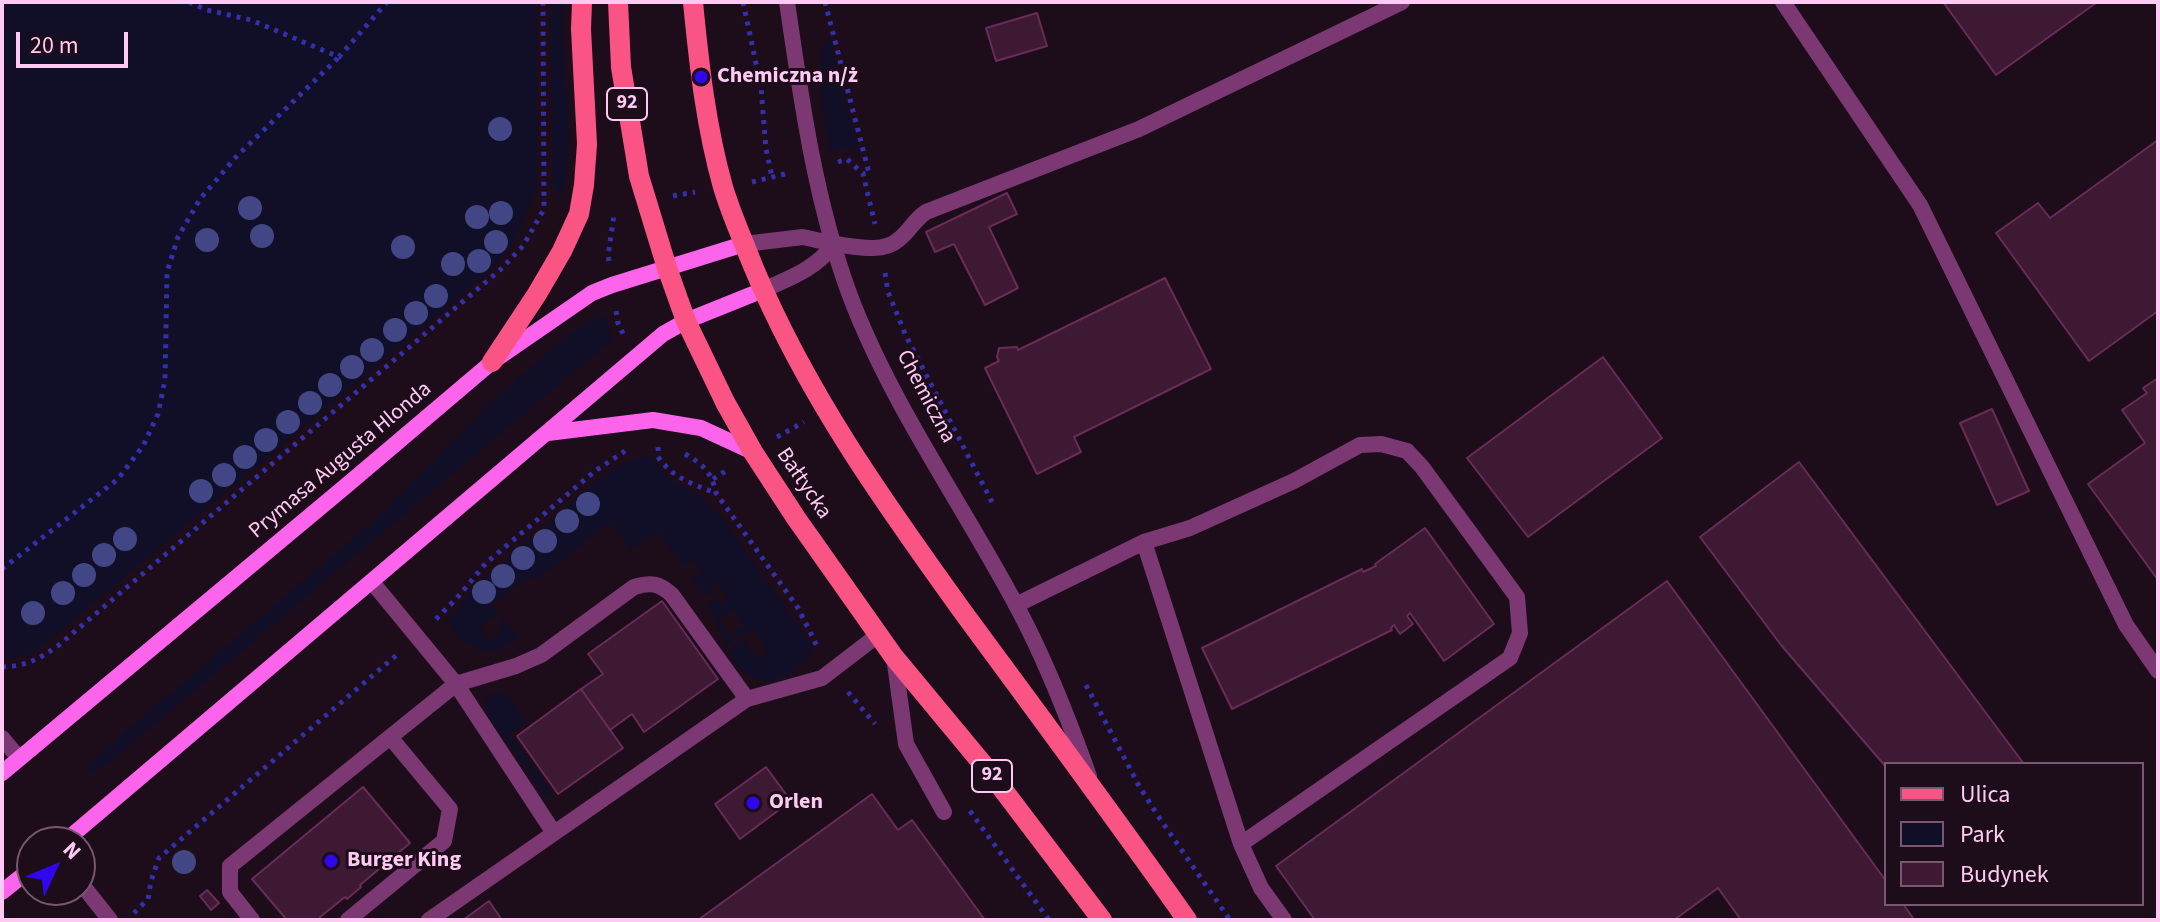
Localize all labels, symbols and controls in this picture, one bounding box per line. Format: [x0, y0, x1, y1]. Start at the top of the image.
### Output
scale bar [20, 16, 132, 66]
text: 20 m [30, 28, 79, 63]
place label: Chemiczna n/ż [717, 64, 858, 90]
marker: Chemiczna n/ż [692, 68, 710, 86]
road number: 92 [607, 88, 647, 120]
street label: Chemiczna [889, 346, 961, 448]
street label: Prymasa Augusta Hlonda [244, 377, 438, 545]
street label: Bałtycka [770, 443, 836, 525]
road number: 92 [972, 760, 1012, 792]
legend [1884, 762, 2144, 906]
text: Ulica [1960, 777, 2010, 812]
place label: Orlen [769, 790, 823, 816]
marker: Orlen [744, 794, 762, 812]
text: Park [1960, 817, 2005, 852]
north arrow [16, 826, 96, 906]
text: N [55, 834, 88, 867]
place label: Burger King [347, 848, 461, 874]
marker: Burger King [322, 852, 340, 870]
text: Budynek [1960, 857, 2049, 892]

